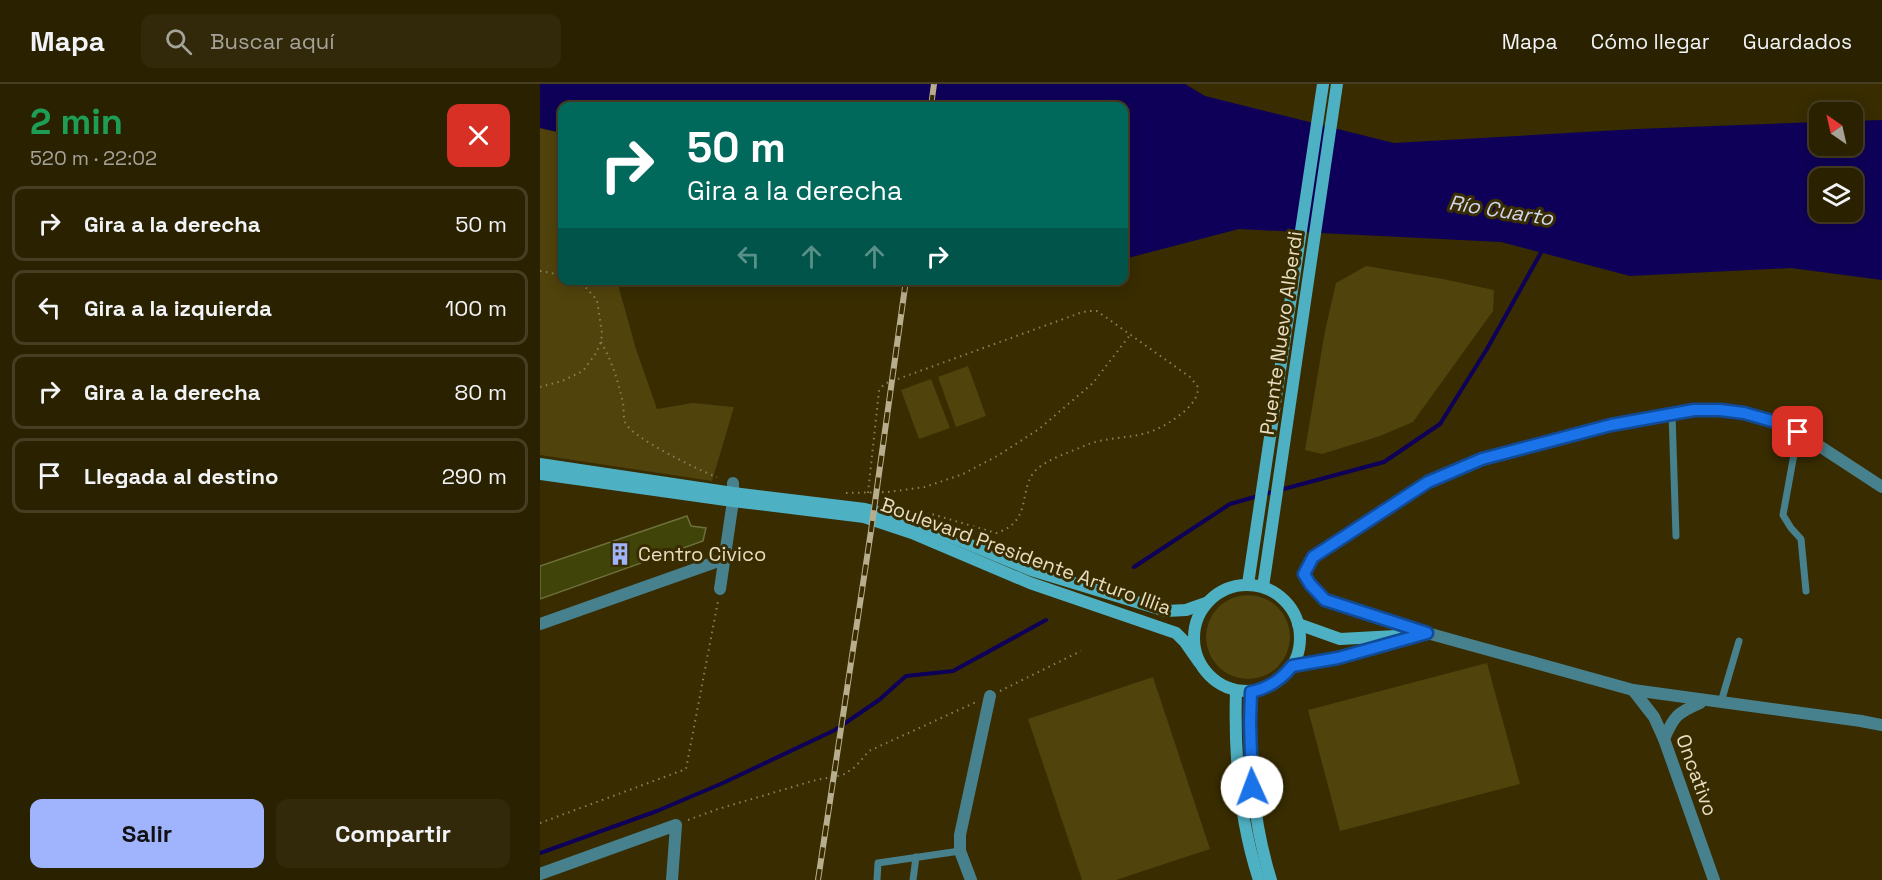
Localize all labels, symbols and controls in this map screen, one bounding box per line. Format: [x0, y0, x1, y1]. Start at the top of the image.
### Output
search box [141, 14, 561, 68]
text: Mapa [30, 23, 105, 59]
icon: search [162, 25, 195, 58]
text: Buscar aquí [210, 27, 335, 55]
text: Mapa [1502, 28, 1558, 55]
text: Cómo llegar [1591, 28, 1710, 55]
text: Guardados [1743, 28, 1852, 55]
text: 2 min [30, 99, 123, 145]
north arrow [1809, 102, 1863, 156]
map controls [1809, 102, 1863, 222]
button: close [447, 104, 510, 167]
text: 50 m [687, 121, 786, 174]
icon: right [588, 126, 666, 204]
text: 520 m · 22:02 [30, 145, 157, 171]
button: layers [1809, 168, 1863, 222]
text: Gira a la derecha [687, 173, 902, 208]
water label: Río Cuarto [1447, 188, 1556, 232]
icon: right [33, 207, 66, 240]
text: Gira a la derecha [84, 210, 261, 238]
text: 50 m [455, 210, 507, 238]
street label: Puente Nuevo Alberdi [1254, 229, 1308, 437]
icon: left [732, 240, 765, 273]
icon: ahead [795, 240, 828, 273]
icon: ahead [858, 240, 891, 273]
icon: right [921, 240, 954, 273]
icon: left [33, 291, 66, 324]
text: Gira a la izquierda [84, 294, 272, 322]
text: 100 m [445, 294, 507, 322]
icon: right [33, 375, 66, 408]
text: Gira a la derecha [84, 378, 261, 406]
text: 80 m [455, 378, 507, 406]
pin [1772, 406, 1823, 457]
icon: arrive [1781, 415, 1814, 448]
icon: arrive [33, 459, 66, 492]
text: Llegada al destino [84, 462, 278, 490]
text: 290 m [442, 462, 507, 490]
street label: Boulevard Presidente Arturo Illia [877, 491, 1175, 621]
building icon: Centro Civico [607, 541, 633, 567]
place label: Centro Civico [638, 541, 766, 567]
street label: Oncativo [1670, 730, 1724, 820]
position arrow [1220, 755, 1284, 819]
button: Salir [30, 799, 264, 868]
button: Compartir [276, 799, 510, 868]

